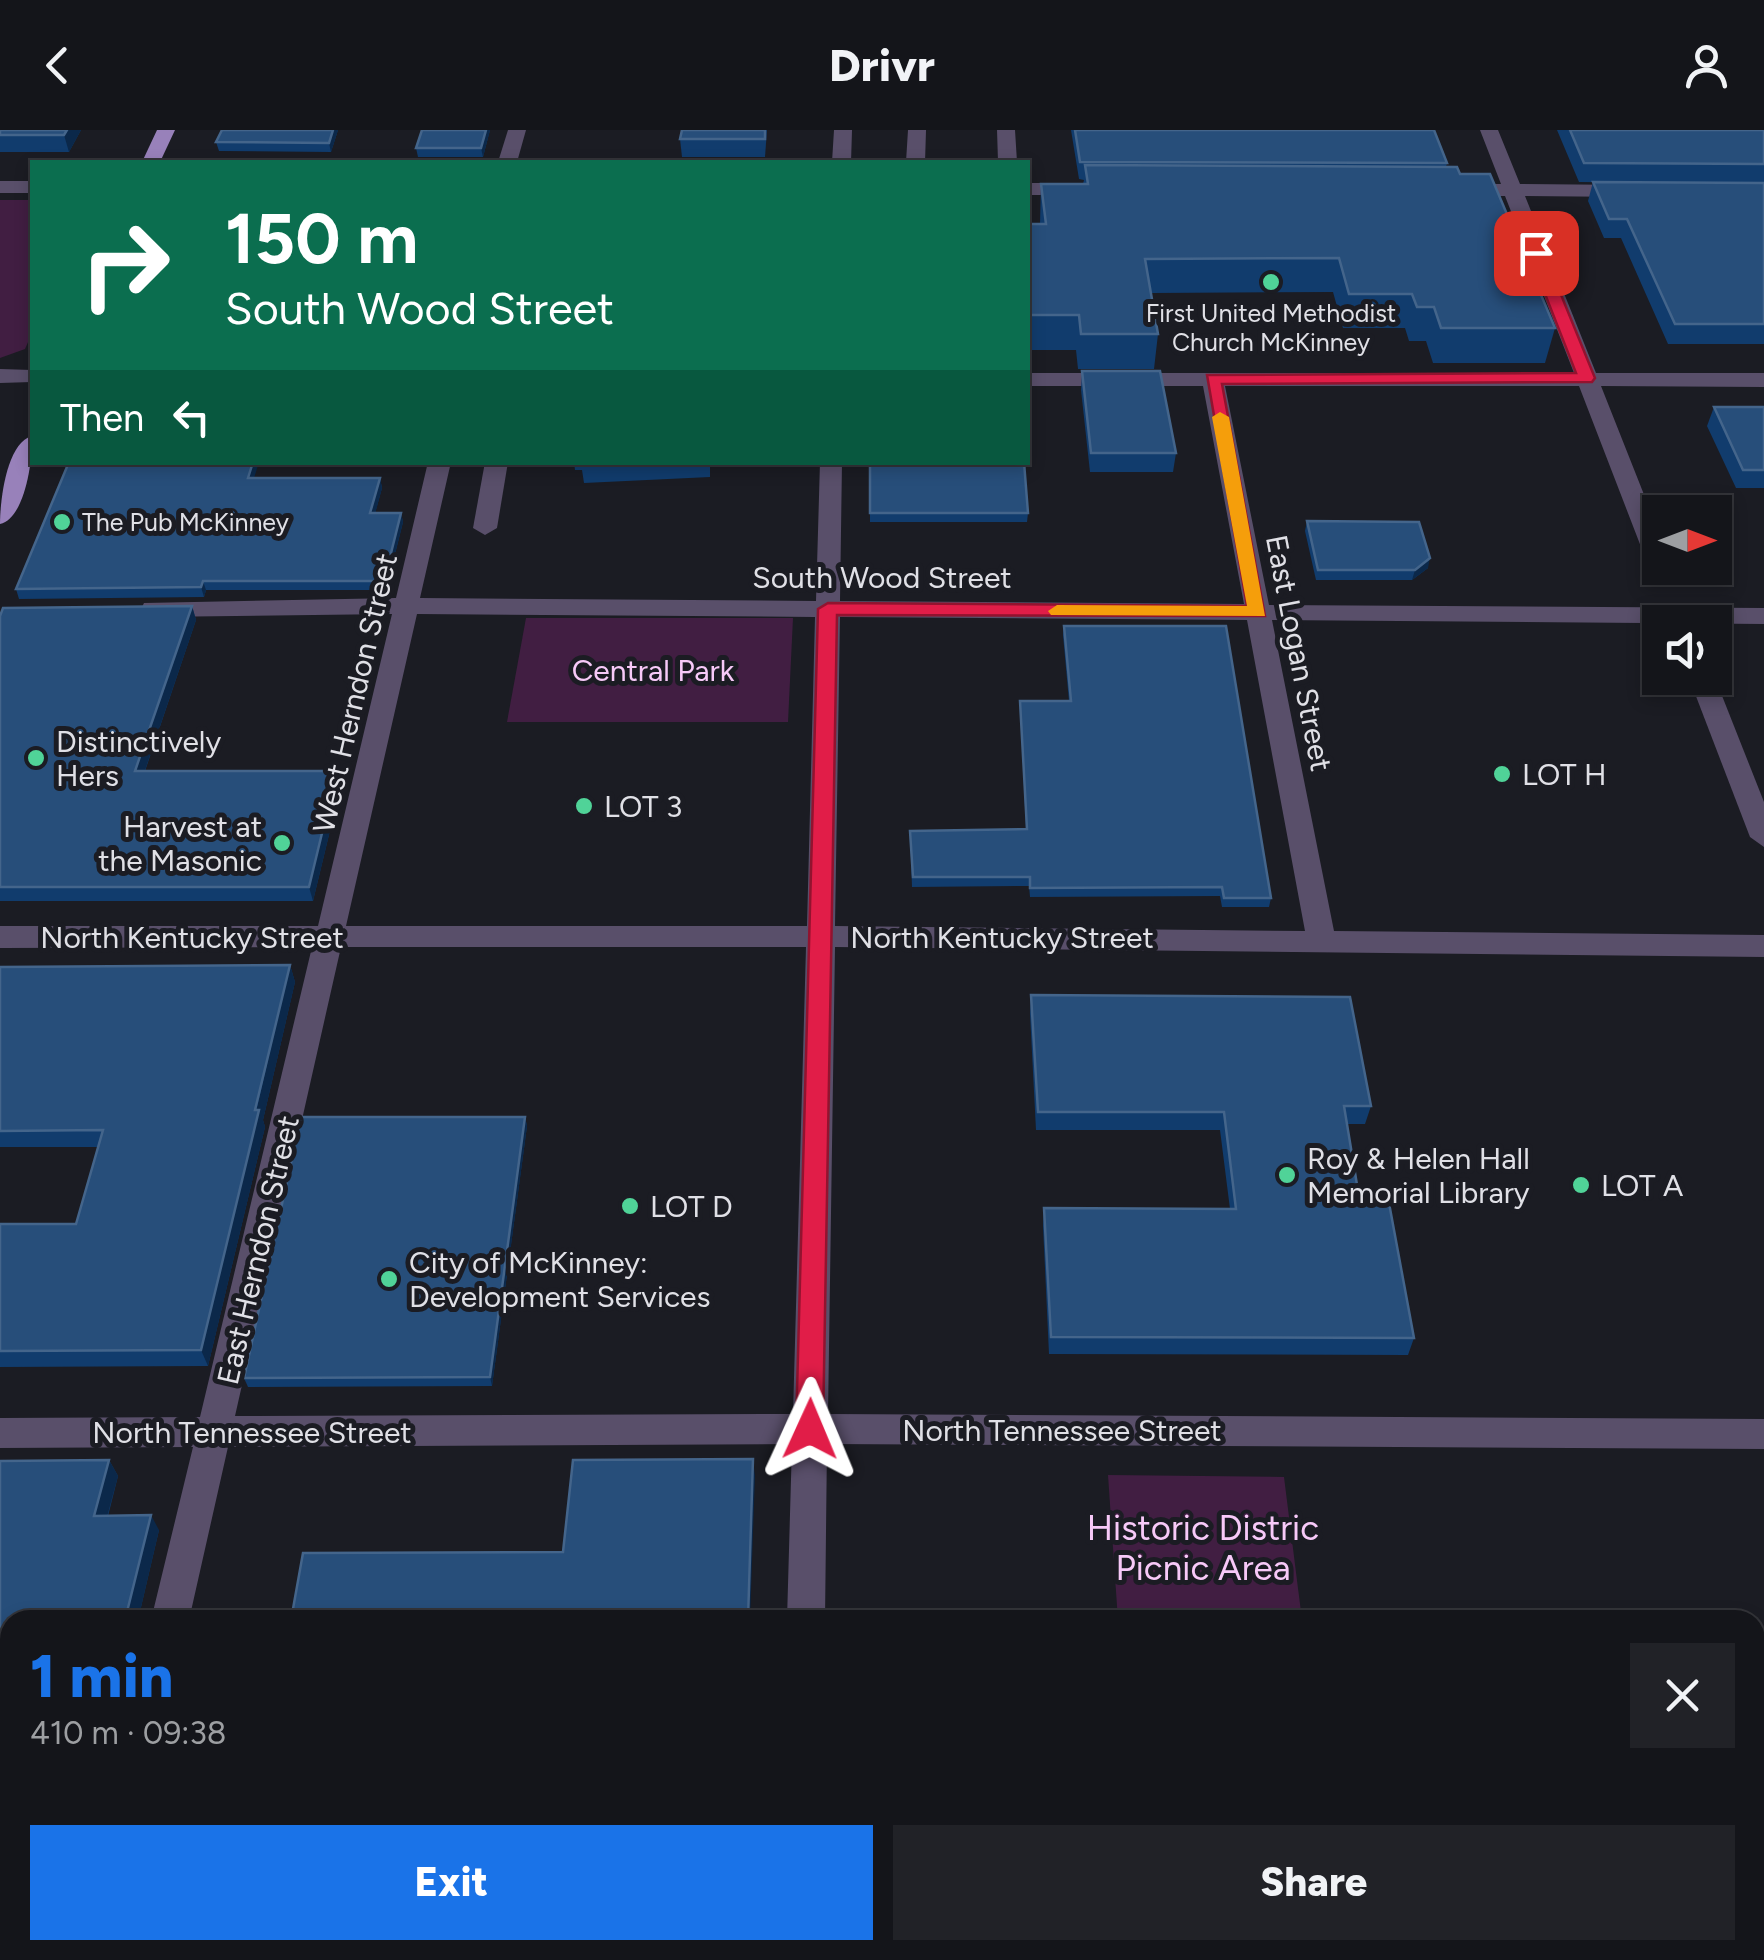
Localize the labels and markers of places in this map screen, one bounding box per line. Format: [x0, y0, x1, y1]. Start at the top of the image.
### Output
pin [1494, 211, 1579, 296]
marker: First United Methodist Church McKinney [1260, 271, 1282, 293]
place label: First United Methodist Church McKinney [1146, 298, 1396, 357]
place label: The Pub McKinney [82, 507, 289, 537]
marker: The Pub McKinney [51, 511, 73, 533]
place label: Distinctively Hers [56, 723, 221, 794]
marker: Distinctively Hers [25, 747, 47, 769]
place label: LOT H [1522, 756, 1607, 793]
marker: LOT H [1491, 763, 1513, 785]
place label: LOT 3 [604, 788, 682, 825]
marker: LOT 3 [573, 795, 595, 817]
place label: Harvest at the Masonic [98, 808, 262, 879]
marker: Harvest at the Masonic [271, 832, 293, 854]
place label: Roy & Helen Hall Memorial Library [1307, 1140, 1530, 1211]
marker: Roy & Helen Hall Memorial Library [1276, 1164, 1298, 1186]
place label: LOT A [1601, 1167, 1684, 1204]
marker: LOT A [1570, 1174, 1592, 1196]
place label: LOT D [650, 1188, 733, 1225]
marker: LOT D [619, 1195, 641, 1217]
place label: City of McKinney: Development Services [409, 1244, 710, 1315]
marker: City of McKinney: Development Services [378, 1268, 400, 1290]

